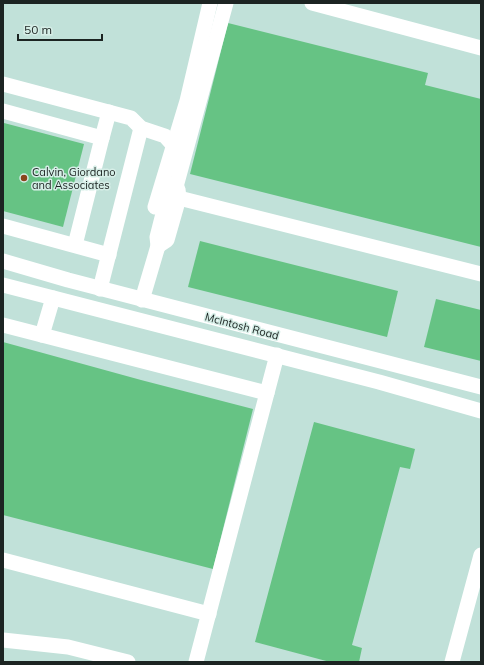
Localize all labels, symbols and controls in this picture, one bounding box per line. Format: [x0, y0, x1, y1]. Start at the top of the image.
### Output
scale bar [18, 16, 102, 42]
text: 50 m [24, 22, 52, 37]
place label: Calvin, Giordano and Associates [32, 165, 116, 192]
marker: Calvin, Giordano and Associates [19, 173, 29, 183]
street label: McIntosh Road [203, 309, 281, 343]

